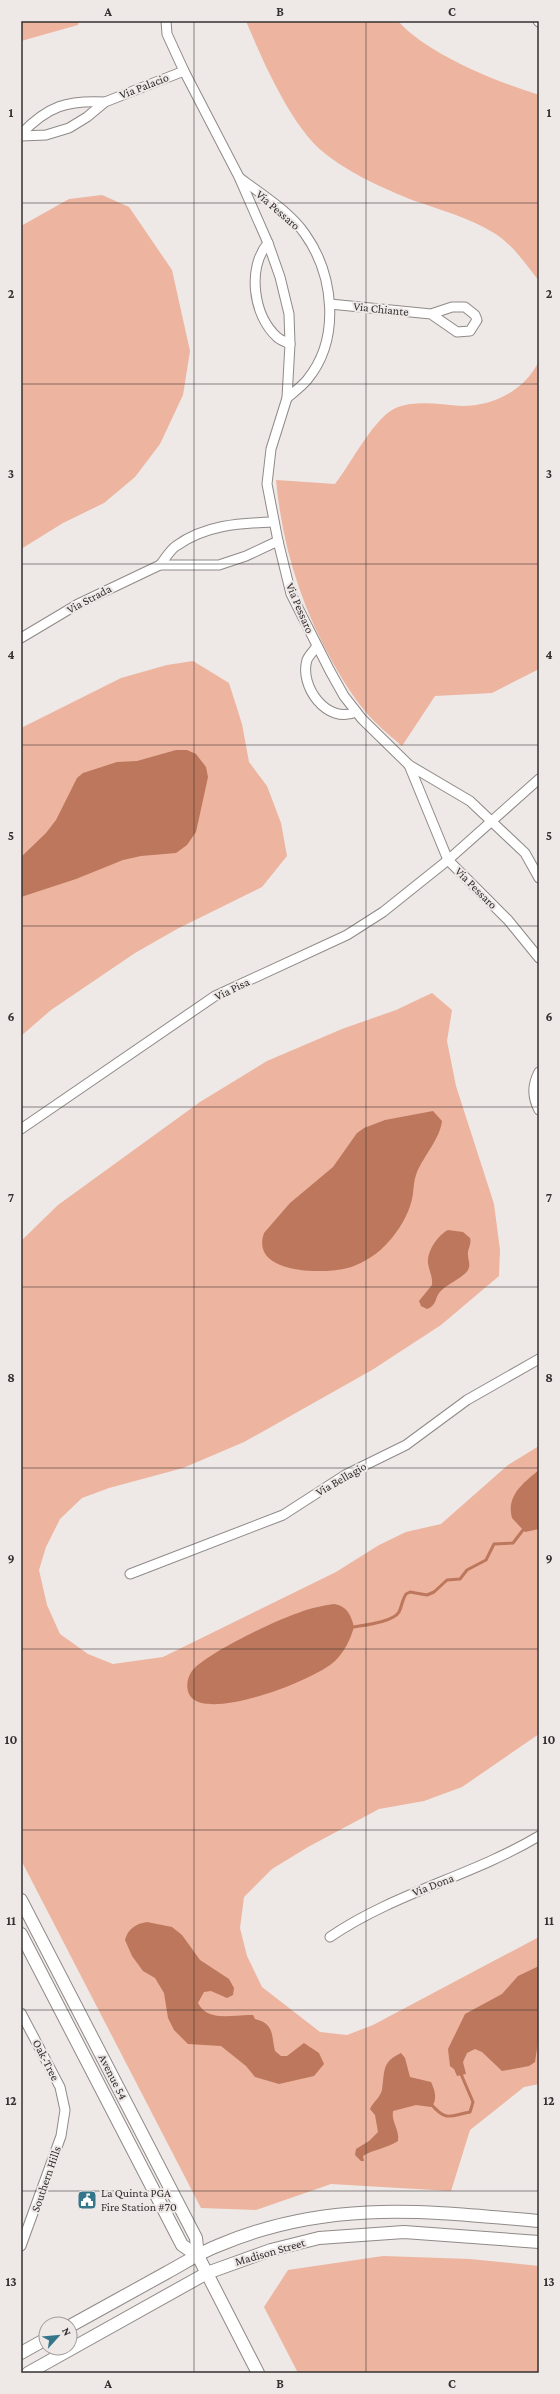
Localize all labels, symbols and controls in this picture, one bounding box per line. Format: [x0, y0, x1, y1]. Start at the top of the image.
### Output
text: A [103, 4, 112, 19]
text: B [276, 4, 284, 19]
text: C [448, 4, 456, 19]
street label: Via Palacio [117, 70, 171, 102]
text: 1 [9, 105, 14, 120]
text: 1 [547, 105, 552, 120]
street label: Via Pessaro [253, 187, 303, 233]
text: 2 [8, 286, 15, 301]
text: 2 [546, 286, 553, 301]
street label: Via Chiante [353, 299, 409, 319]
text: 3 [8, 466, 14, 481]
text: 3 [546, 466, 552, 481]
street label: Via Strada [64, 581, 114, 617]
street label: Via Pessaro [283, 581, 317, 635]
text: 4 [7, 647, 15, 662]
text: 4 [545, 647, 553, 662]
text: 5 [8, 828, 14, 843]
text: 5 [546, 828, 552, 843]
street label: Via Pessaro [452, 864, 500, 912]
street label: Via Pisa [212, 974, 252, 1003]
text: 6 [7, 1009, 15, 1024]
text: 6 [545, 1009, 553, 1024]
text: 7 [8, 1190, 14, 1205]
text: 7 [546, 1190, 552, 1205]
text: 8 [7, 1370, 15, 1385]
text: 8 [545, 1370, 553, 1385]
street label: Via Bellagio [313, 1459, 369, 1499]
text: 9 [7, 1551, 15, 1566]
text: 9 [545, 1551, 553, 1566]
text: 10 [5, 1732, 17, 1747]
text: 10 [543, 1732, 555, 1747]
street label: Via Dona [410, 1871, 456, 1899]
text: 11 [6, 1913, 16, 1928]
text: 11 [544, 1913, 554, 1928]
street label: Oak-Tree [30, 2037, 62, 2083]
street label: Avenue 54 [96, 2052, 130, 2102]
text: 12 [5, 2093, 17, 2108]
text: 12 [543, 2093, 555, 2108]
street label: Southern Hills [28, 2144, 64, 2214]
place label: La Quinta PGA Fire Station #70 [101, 2186, 177, 2214]
public building icon: La Quinta PGA Fire Station #70 [76, 2189, 98, 2211]
street label: Madison Street [233, 2235, 308, 2269]
text: 13 [5, 2274, 17, 2289]
text: 13 [543, 2274, 555, 2289]
north arrow [38, 2316, 78, 2356]
text: N [60, 2325, 74, 2338]
text: A [103, 2376, 112, 2391]
text: B [276, 2376, 284, 2391]
text: C [448, 2376, 456, 2391]

